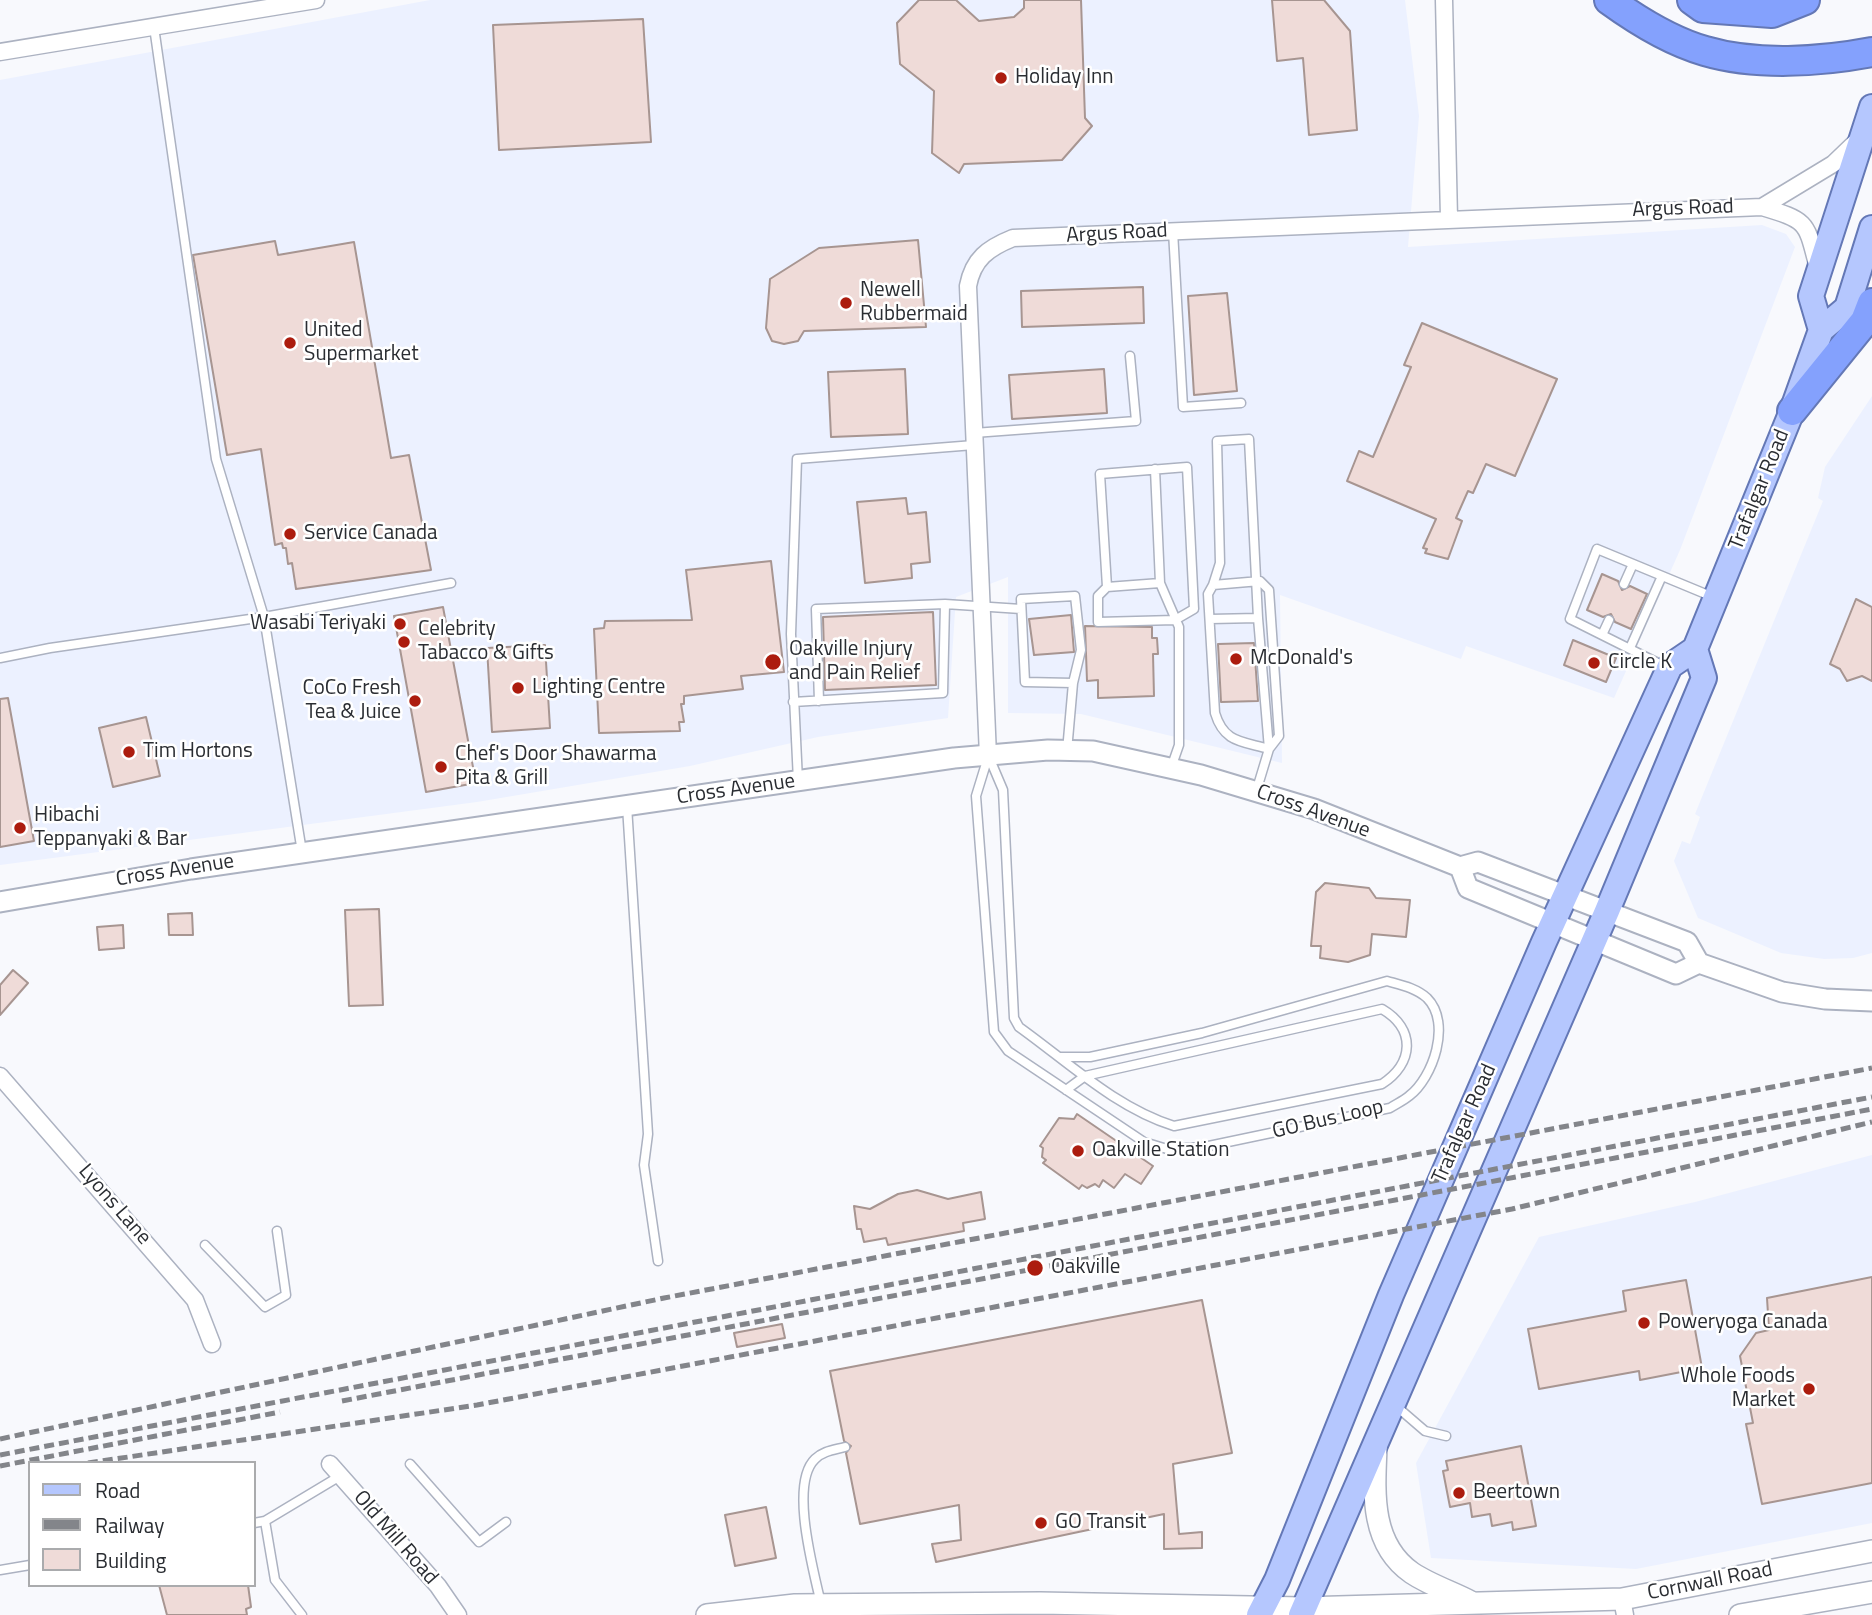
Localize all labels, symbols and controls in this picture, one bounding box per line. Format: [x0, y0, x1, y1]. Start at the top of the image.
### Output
place label: Holiday Inn [1015, 65, 1114, 91]
marker: Holiday Inn [993, 70, 1009, 86]
street label: Argus Road [1632, 195, 1734, 223]
street label: Argus Road [1066, 219, 1168, 249]
place label: Newell Rubbermaid [860, 278, 968, 328]
marker: Newell Rubbermaid [838, 295, 854, 311]
place label: United Supermarket [304, 318, 419, 368]
marker: United Supermarket [282, 335, 298, 351]
street label: Trafalgar Road [1724, 426, 1796, 554]
place label: Service Canada [304, 521, 438, 547]
marker: Service Canada [282, 526, 298, 542]
place label: Wasabi Teriyaki [250, 611, 386, 637]
marker: Wasabi Teriyaki [392, 616, 408, 632]
place label: Celebrity Tabacco & Gifts [418, 617, 554, 667]
marker: Celebrity Tabacco & Gifts [396, 634, 412, 650]
place label: Oakville Injury and Pain Relief [789, 637, 920, 687]
place label: McDonald's [1250, 646, 1353, 672]
place label: Circle K [1608, 650, 1672, 676]
marker: McDonald's [1228, 651, 1244, 667]
marker: Oakville Injury and Pain Relief [763, 652, 783, 672]
marker: Circle K [1586, 655, 1602, 671]
place label: Lighting Centre [532, 675, 665, 701]
place label: CoCo Fresh Tea & Juice [302, 676, 401, 726]
marker: Lighting Centre [510, 680, 526, 696]
marker: CoCo Fresh Tea & Juice [407, 693, 423, 709]
place label: Tim Hortons [143, 739, 253, 765]
place label: Chef's Door Shawarma Pita & Grill [455, 742, 656, 792]
marker: Tim Hortons [121, 744, 137, 760]
marker: Chef's Door Shawarma Pita & Grill [433, 759, 449, 775]
street label: Cross Avenue [675, 769, 797, 811]
street label: Cross Avenue [1253, 780, 1373, 844]
place label: Hibachi Teppanyaki & Bar [34, 803, 187, 853]
marker: Hibachi Teppanyaki & Bar [12, 820, 28, 836]
street label: Cross Avenue [114, 849, 236, 893]
street label: Trafalgar Road [1427, 1060, 1503, 1188]
street label: GO Bus Loop [1270, 1095, 1386, 1145]
place label: Oakville Station [1092, 1138, 1229, 1164]
marker: Oakville Station [1070, 1143, 1086, 1159]
street label: Lyons Lane [72, 1160, 156, 1250]
place label: Oakville [1051, 1255, 1120, 1281]
marker: Oakville [1025, 1258, 1045, 1278]
place label: Poweryoga Canada [1658, 1310, 1827, 1336]
marker: Poweryoga Canada [1636, 1315, 1652, 1331]
place label: Whole Foods Market [1680, 1364, 1795, 1414]
marker: Whole Foods Market [1801, 1381, 1817, 1397]
legend [28, 1461, 256, 1587]
text: Road [95, 1474, 140, 1506]
place label: Beertown [1473, 1480, 1560, 1506]
marker: Beertown [1451, 1485, 1467, 1501]
street label: Old Mill Road [347, 1486, 443, 1590]
text: Railway [95, 1509, 164, 1541]
place label: GO Transit [1055, 1510, 1146, 1536]
marker: GO Transit [1033, 1515, 1049, 1531]
text: Building [95, 1544, 166, 1576]
street label: Cornwall Road [1645, 1558, 1775, 1606]

